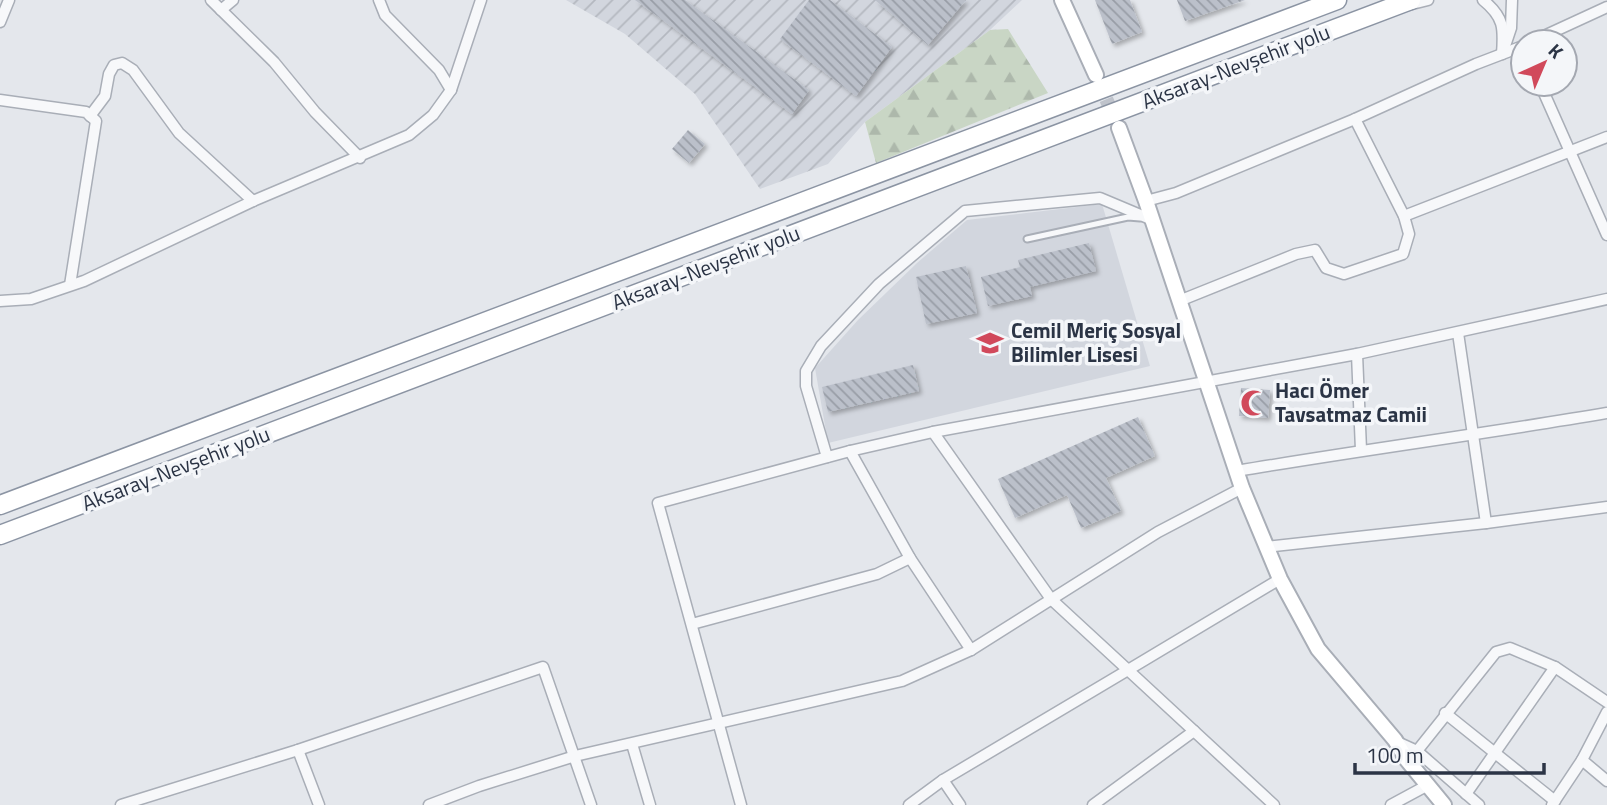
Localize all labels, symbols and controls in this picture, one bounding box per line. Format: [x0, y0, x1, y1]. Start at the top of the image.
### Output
street label: Aksaray-Nevşehir yolu [1137, 15, 1334, 117]
north arrow [1509, 28, 1579, 98]
text: K [1542, 36, 1570, 65]
street label: Aksaray-Nevşehir yolu [607, 216, 804, 318]
place label: Cemil Meriç Sosyal Bilimler Lisesi [1011, 314, 1181, 370]
school or university icon: Cemil Meriç Sosyal Bilimler Lisesi [975, 328, 1005, 358]
place label: Hacı Ömer Tavsatmaz Camii [1275, 374, 1427, 430]
mosque icon: Hacı Ömer Tavsatmaz Camii [1239, 388, 1269, 418]
street label: Aksaray-Nevşehir yolu [77, 417, 274, 519]
scale bar [1355, 732, 1544, 776]
text: 100 m [1366, 739, 1423, 771]

